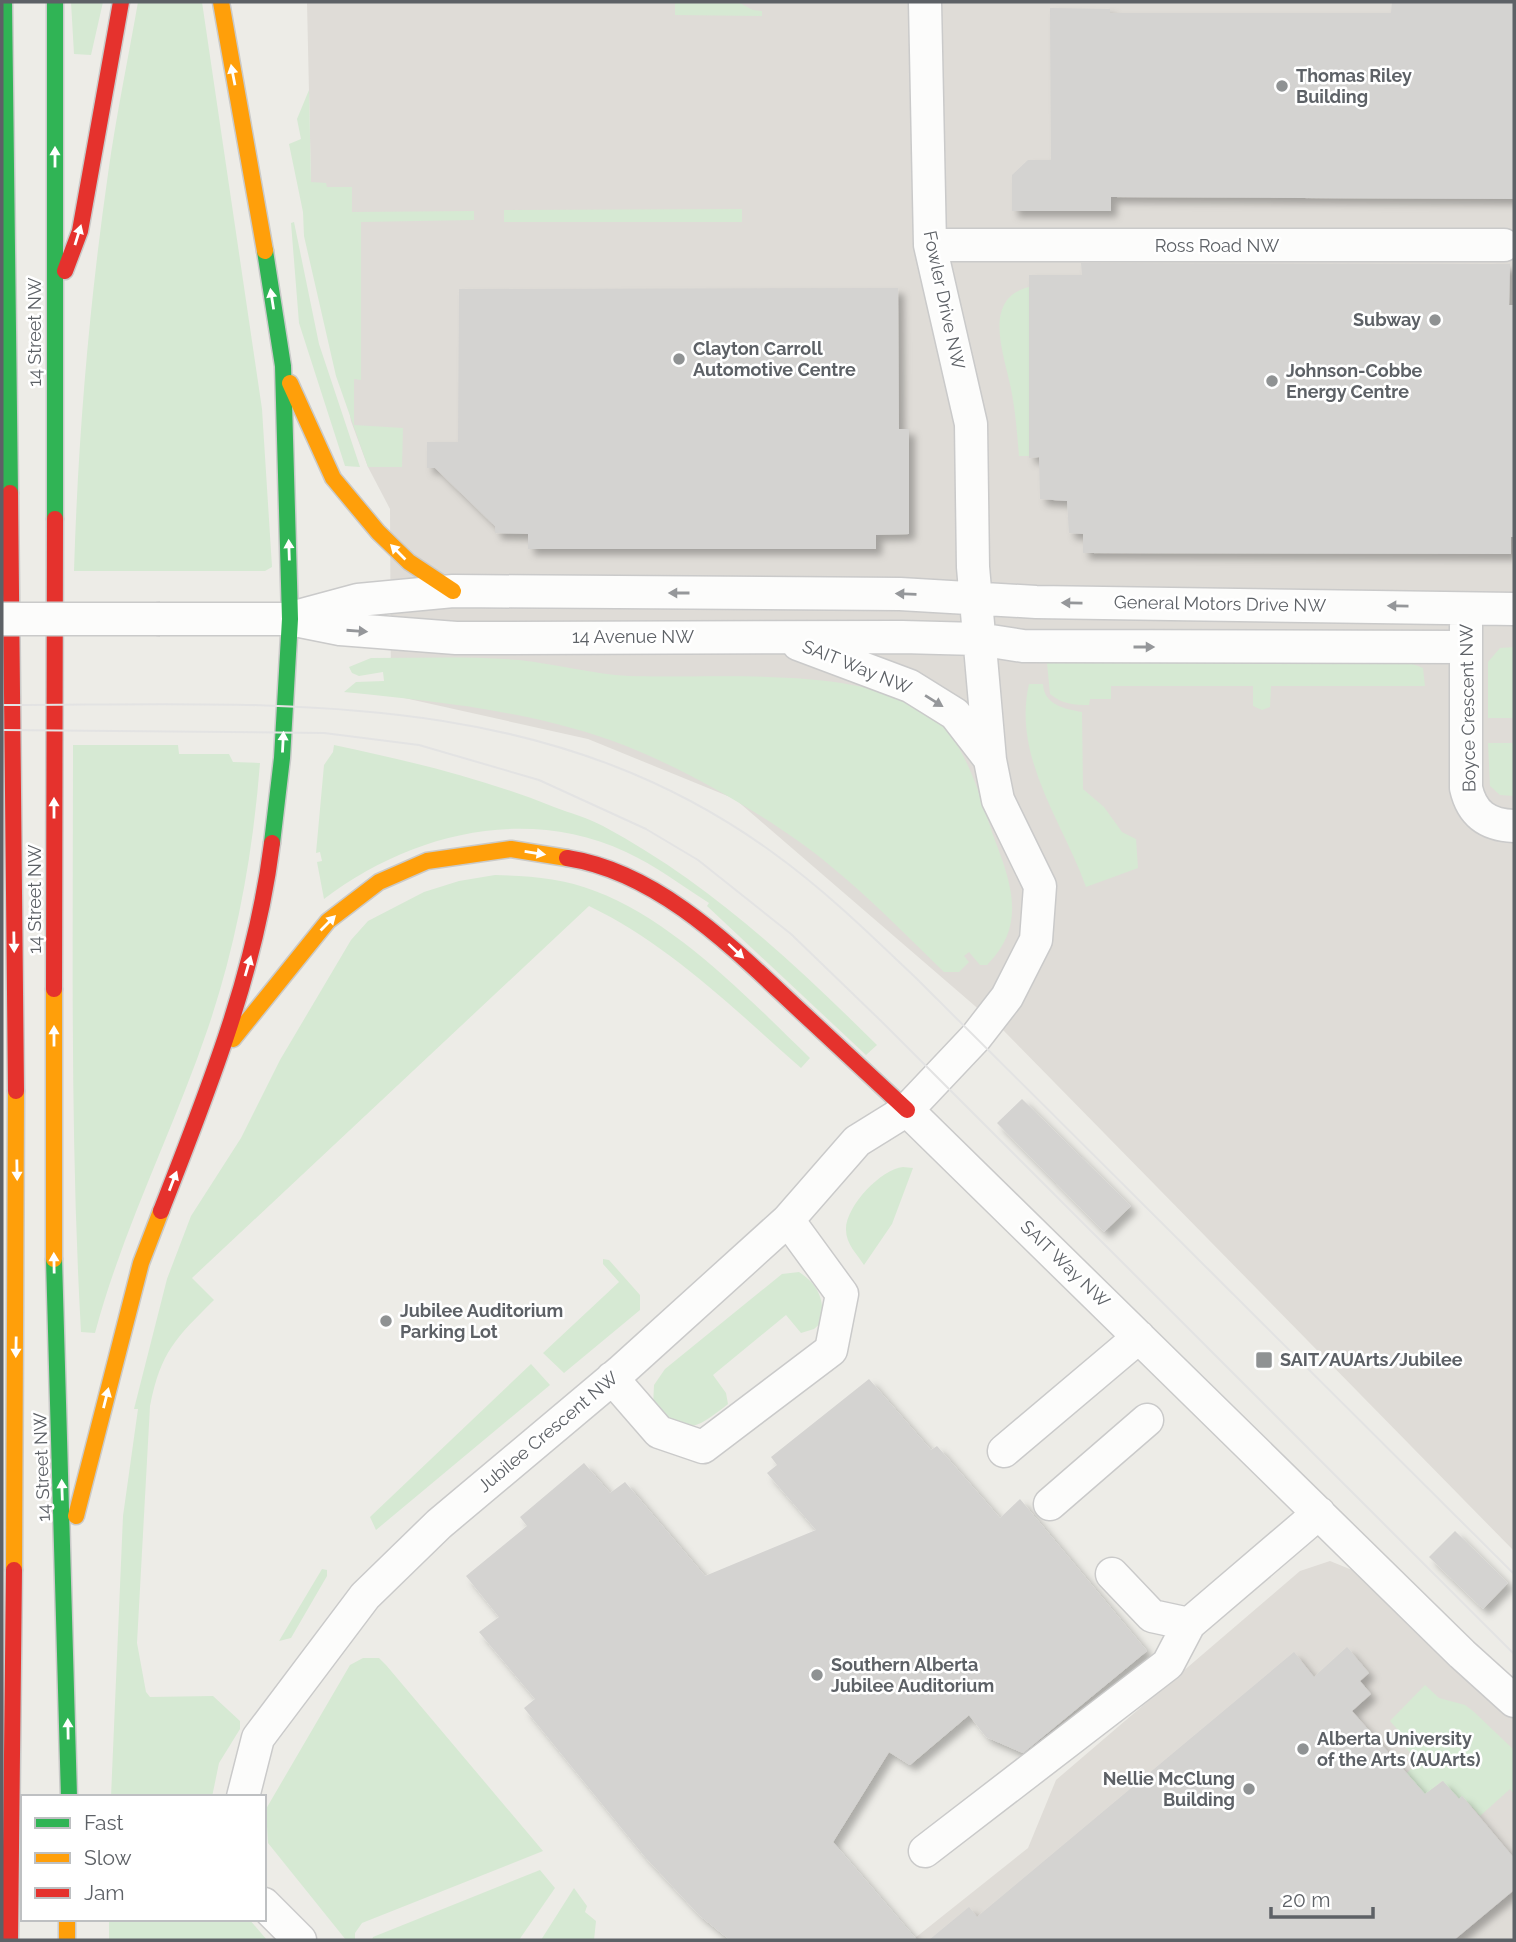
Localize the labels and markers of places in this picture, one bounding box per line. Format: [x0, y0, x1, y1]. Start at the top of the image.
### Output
place label: Thomas Riley Building [1296, 65, 1412, 107]
marker: Thomas Riley Building [1274, 78, 1290, 94]
place label: Subway [1353, 309, 1421, 330]
marker: Subway [1427, 312, 1443, 328]
place label: Clayton Carroll Automotive Centre [693, 338, 856, 380]
marker: Clayton Carroll Automotive Centre [671, 351, 687, 367]
place label: Johnson-Cobbe Energy Centre [1286, 360, 1423, 402]
marker: Johnson-Cobbe Energy Centre [1264, 373, 1280, 389]
place label: Jubilee Auditorium Parking Lot [400, 1300, 563, 1342]
marker: Jubilee Auditorium Parking Lot [378, 1313, 394, 1329]
place label: SAIT/AUArts/Jubilee [1280, 1349, 1463, 1370]
marker: SAIT/AUArts/Jubilee [1254, 1350, 1274, 1370]
place label: Southern Alberta Jubilee Auditorium [831, 1654, 994, 1696]
marker: Southern Alberta Jubilee Auditorium [809, 1667, 825, 1683]
place label: Alberta University of the Arts (AUArts) [1317, 1728, 1481, 1770]
marker: Alberta University of the Arts (AUArts) [1295, 1741, 1311, 1757]
place label: Nellie McClung Building [1103, 1768, 1235, 1810]
marker: Nellie McClung Building [1241, 1781, 1257, 1797]

